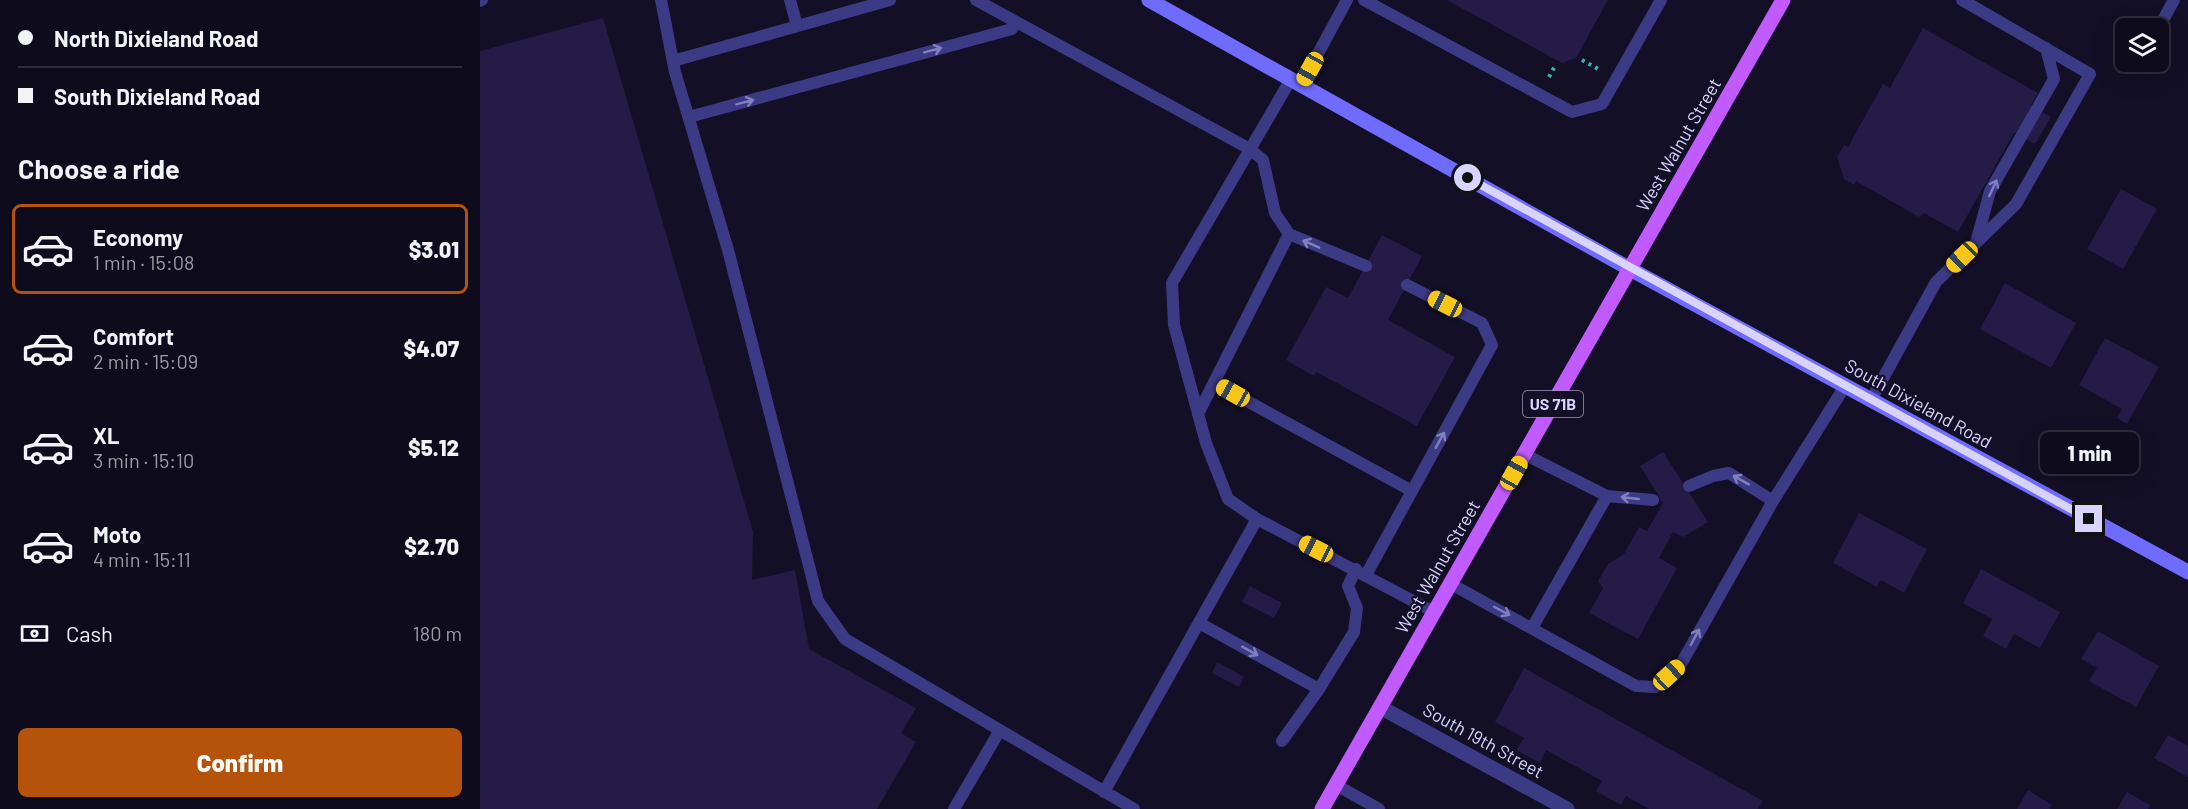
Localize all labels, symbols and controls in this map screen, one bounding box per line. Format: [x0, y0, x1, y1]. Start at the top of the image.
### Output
map controls [2115, 18, 2169, 72]
button: layers [2115, 18, 2169, 72]
text: North Dixieland Road [54, 25, 258, 51]
one-way arrow [923, 44, 942, 56]
car [1293, 49, 1327, 89]
street label: West Walnut Street [1631, 74, 1725, 215]
text: South Dixieland Road [54, 83, 260, 109]
one-way arrow [735, 96, 754, 107]
text: Choose a ride [18, 152, 180, 184]
route start [1454, 164, 1481, 191]
one-way arrow [1988, 180, 1999, 198]
icon: car [21, 222, 75, 276]
text: Economy [93, 224, 183, 250]
text: $3.01 [409, 236, 459, 262]
one-way arrow [1303, 238, 1321, 250]
car [1943, 238, 1981, 276]
text: 1 min · 15:08 [93, 250, 194, 274]
car [1425, 288, 1465, 320]
icon: car [21, 321, 75, 375]
text: Comfort [93, 323, 174, 349]
text: $4.07 [404, 335, 459, 361]
text: 2 min · 15:09 [93, 349, 198, 373]
street label: South Dixieland Road [1841, 354, 1996, 453]
car [1213, 376, 1253, 410]
road number: US 71B [1523, 391, 1583, 417]
icon: car [21, 420, 75, 474]
text: XL [93, 422, 119, 448]
one-way arrow [1435, 431, 1446, 449]
callout: 1 min [2040, 432, 2138, 474]
text: $5.12 [408, 434, 459, 460]
text: 1 min [2068, 441, 2111, 465]
text: 3 min · 15:10 [93, 448, 194, 472]
car [1497, 453, 1531, 493]
one-way arrow [1733, 474, 1751, 485]
one-way arrow [1621, 492, 1641, 503]
street label: West Walnut Street [1390, 496, 1484, 637]
route end [2075, 505, 2102, 532]
icon: car [21, 519, 75, 573]
text: Moto [93, 521, 141, 547]
text: $2.70 [404, 533, 459, 559]
car [1296, 533, 1336, 565]
text: 4 min · 15:11 [93, 547, 191, 571]
one-way arrow [1493, 605, 1510, 617]
icon: cash [18, 617, 51, 650]
text: Cash [66, 620, 113, 646]
text: 180 m [413, 621, 462, 645]
one-way arrow [1690, 629, 1701, 647]
one-way arrow [1241, 645, 1258, 657]
car [1650, 656, 1688, 694]
street label: South 19th Street [1419, 698, 1548, 782]
button: Confirm [18, 728, 462, 797]

